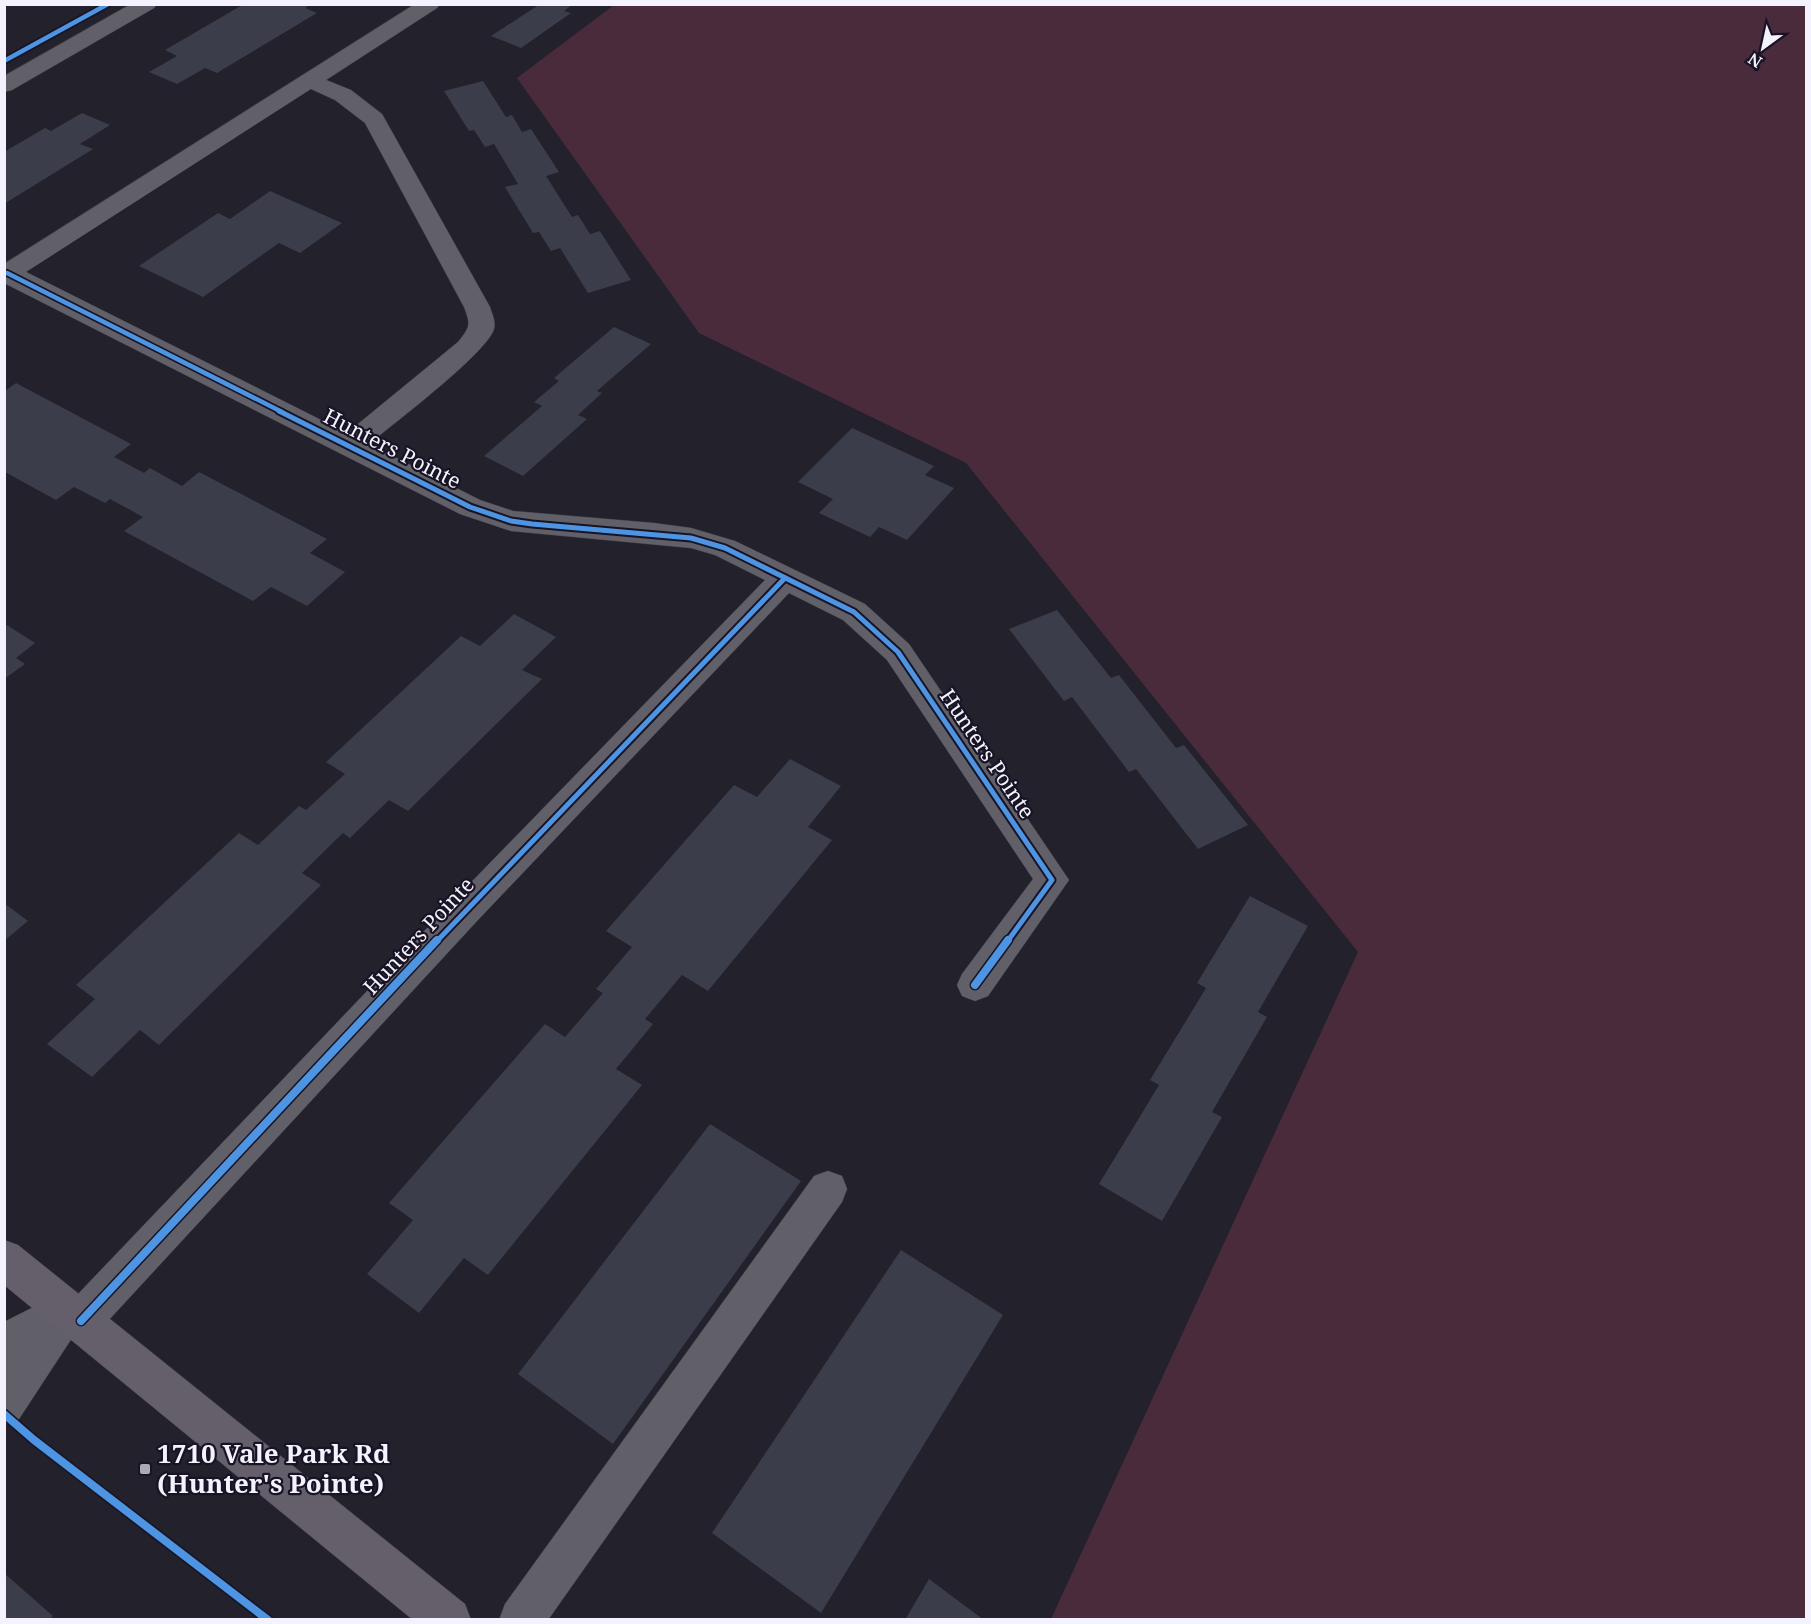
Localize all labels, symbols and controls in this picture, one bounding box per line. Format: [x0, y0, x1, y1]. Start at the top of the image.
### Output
north arrow [1733, 18, 1793, 78]
text: N [1743, 48, 1766, 73]
street label: Hunters Pointe [319, 401, 466, 495]
street label: Hunters Pointe [934, 683, 1042, 824]
street label: Hunters Pointe [357, 871, 480, 1000]
place label: 1710 Vale Park Rd (Hunter's Pointe) [157, 1435, 390, 1501]
marker: 1710 Vale Park Rd (Hunter's Pointe) [138, 1462, 152, 1476]

